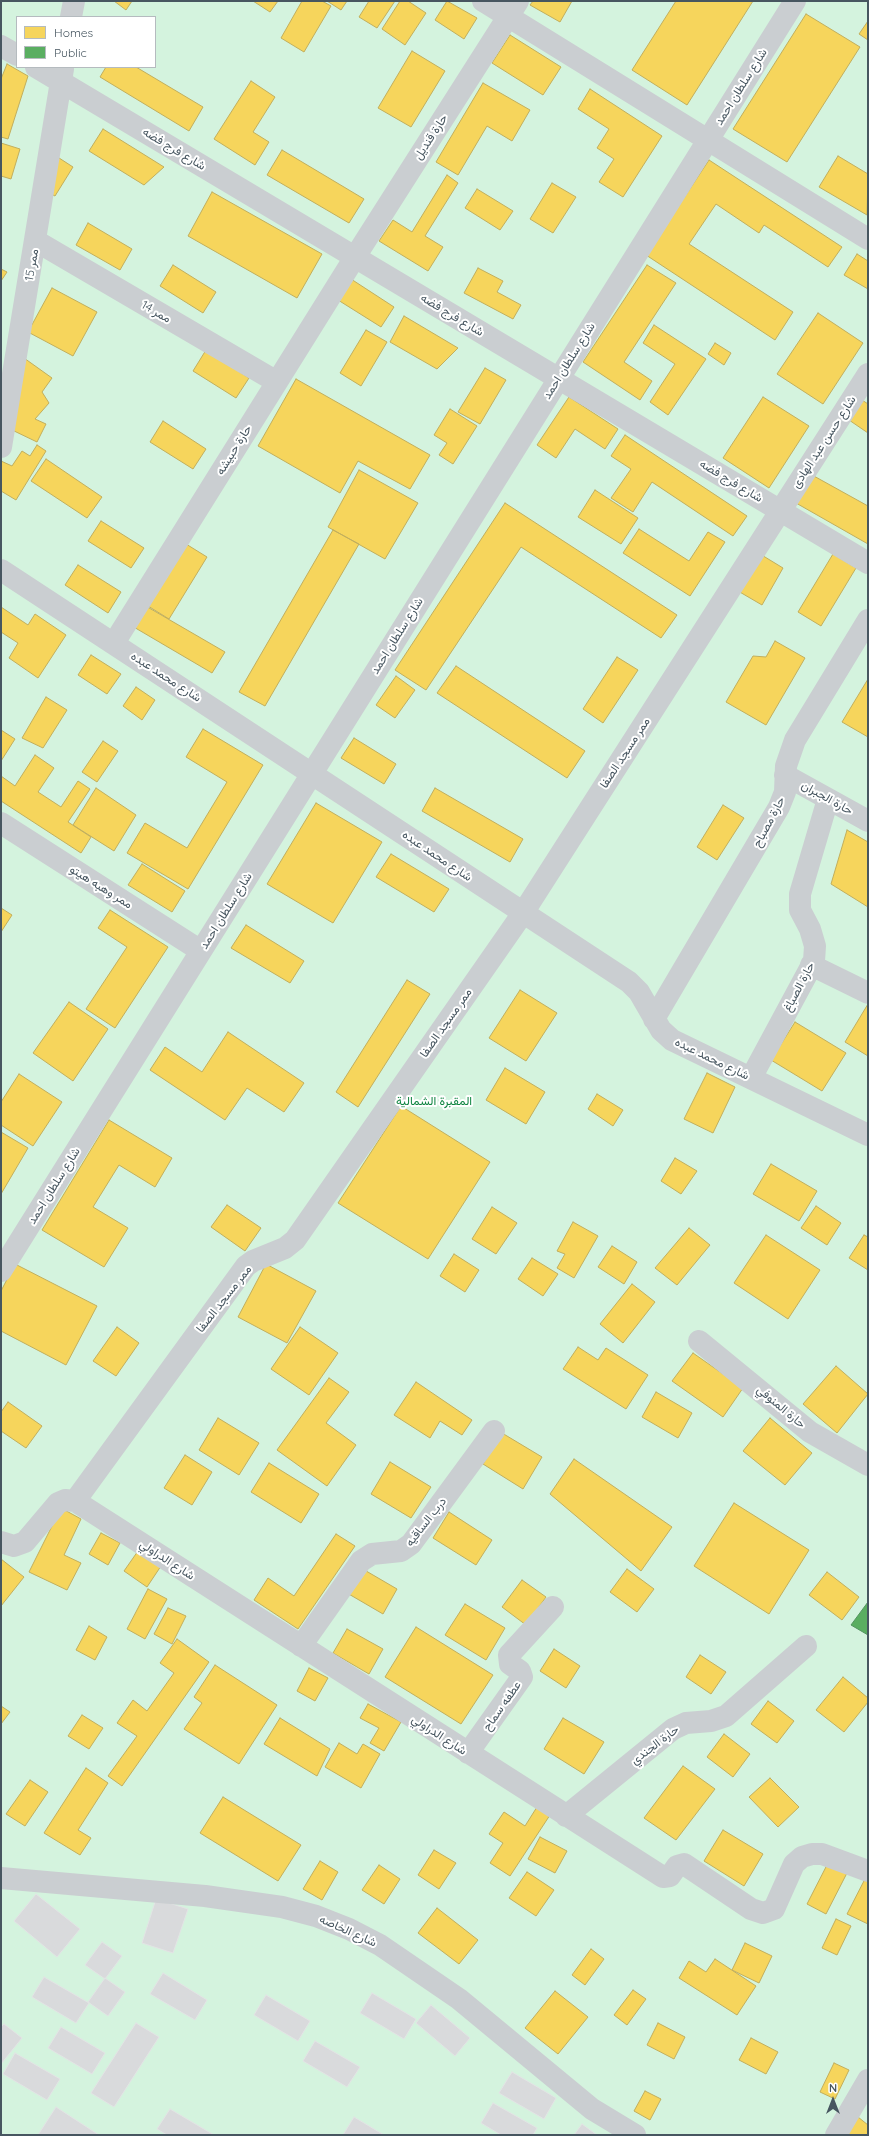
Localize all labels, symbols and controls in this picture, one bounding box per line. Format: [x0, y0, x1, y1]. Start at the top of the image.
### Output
legend [16, 16, 156, 68]
text: Homes [54, 25, 93, 40]
text: Public [54, 45, 87, 60]
street label: شارع سلطان احمد [712, 46, 770, 128]
street label: حارة قنديل [411, 112, 451, 162]
street label: شارع فرج فضه [140, 125, 208, 173]
street label: ممر 15 [22, 248, 42, 282]
street label: شارع فرج فضه [418, 291, 486, 339]
street label: ممر 14 [139, 298, 173, 326]
street label: شارع سلطان احمد [540, 320, 598, 402]
street label: شارع حسن عبد الهادى [789, 393, 859, 491]
street label: حارة حبيشه [213, 422, 255, 478]
street label: شارع فرج فضه [697, 457, 765, 505]
street label: شارع سلطان احمد [368, 595, 426, 677]
street label: شارع محمد عبده [128, 649, 204, 705]
street label: ممر مسجد الصفا [597, 715, 653, 791]
street label: حارة الجبران [799, 778, 855, 818]
street label: حارة مصباح [750, 794, 788, 850]
street label: شارع محمد عبده [399, 827, 475, 885]
street label: ممر وهبه هيتو [67, 862, 135, 912]
street label: شارع سلطان احمد [197, 870, 255, 952]
street label: حارة الصباغ [780, 960, 818, 1014]
street label: ممر مسجد الصفا [417, 986, 475, 1060]
street label: شارع محمد عبده [672, 1035, 752, 1083]
park label: المقبرة الشمالية [396, 1094, 472, 1108]
street label: شارع سلطان احمد [25, 1145, 83, 1227]
street label: ممر مسجد الصفا [193, 1263, 255, 1335]
street label: حارة المنوفي [754, 1383, 808, 1431]
street label: درب الساقيه [402, 1495, 450, 1549]
street label: شارع الدراولي [137, 1537, 197, 1583]
street label: عطفه سماح [480, 1678, 524, 1734]
street label: شارع الدراولي [409, 1712, 469, 1758]
street label: حارة الجندي [628, 1722, 682, 1768]
street label: شارع الخاصه [317, 1912, 379, 1950]
north arrow [813, 2080, 853, 2120]
text: N [829, 2081, 837, 2095]

